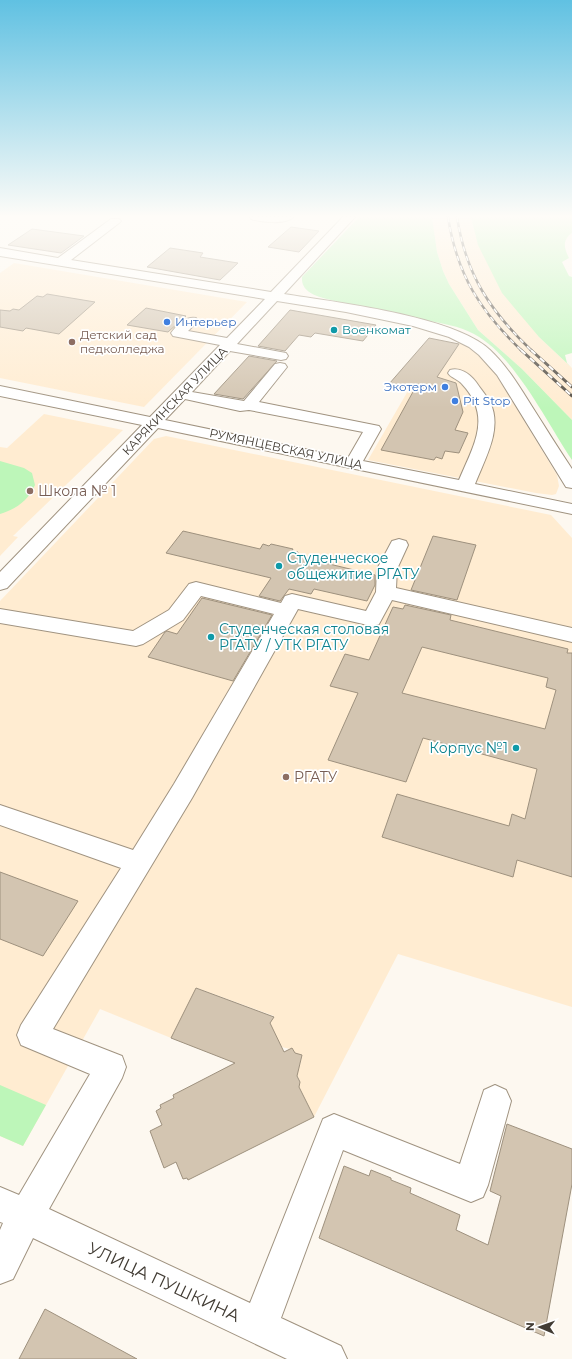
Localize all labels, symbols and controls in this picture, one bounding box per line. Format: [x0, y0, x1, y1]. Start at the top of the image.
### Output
place label: Интерьер [175, 314, 236, 329]
marker: Интерьер [162, 317, 172, 327]
place label: Военкомат [342, 322, 411, 337]
marker: Военкомат [329, 325, 339, 335]
place label: Детский сад педколледжа [80, 327, 165, 356]
marker: Детский сад педколледжа [67, 337, 77, 347]
street label: КАРЯКИНСКАЯ УЛИЦА [119, 343, 230, 458]
place label: Экотерм [384, 379, 437, 394]
marker: Экотерм [440, 382, 450, 392]
place label: Pit Stop [463, 393, 510, 408]
marker: Pit Stop [450, 396, 460, 406]
street label: РУМЯНЦЕВСКАЯ УЛИЦА [208, 425, 364, 472]
place label: Школа № 1 [38, 482, 116, 500]
marker: Школа № 1 [25, 486, 35, 496]
place label: Студенческое общежитие РГАТУ [287, 549, 420, 583]
marker: Студенческое общежитие РГАТУ [274, 561, 284, 571]
place label: Студенческая столовая РГАТУ / УТК РГАТУ [219, 620, 389, 654]
marker: Студенческая столовая РГАТУ / УТК РГАТУ [206, 632, 216, 642]
place label: Корпус №1 [429, 739, 508, 757]
marker: Корпус №1 [511, 743, 521, 753]
place label: РГАТУ [294, 768, 338, 786]
marker: РГАТУ [281, 772, 291, 782]
street label: УЛИЦА ПУШКИНА [85, 1238, 244, 1326]
north arrow [520, 1307, 560, 1347]
text: N [523, 1322, 537, 1331]

